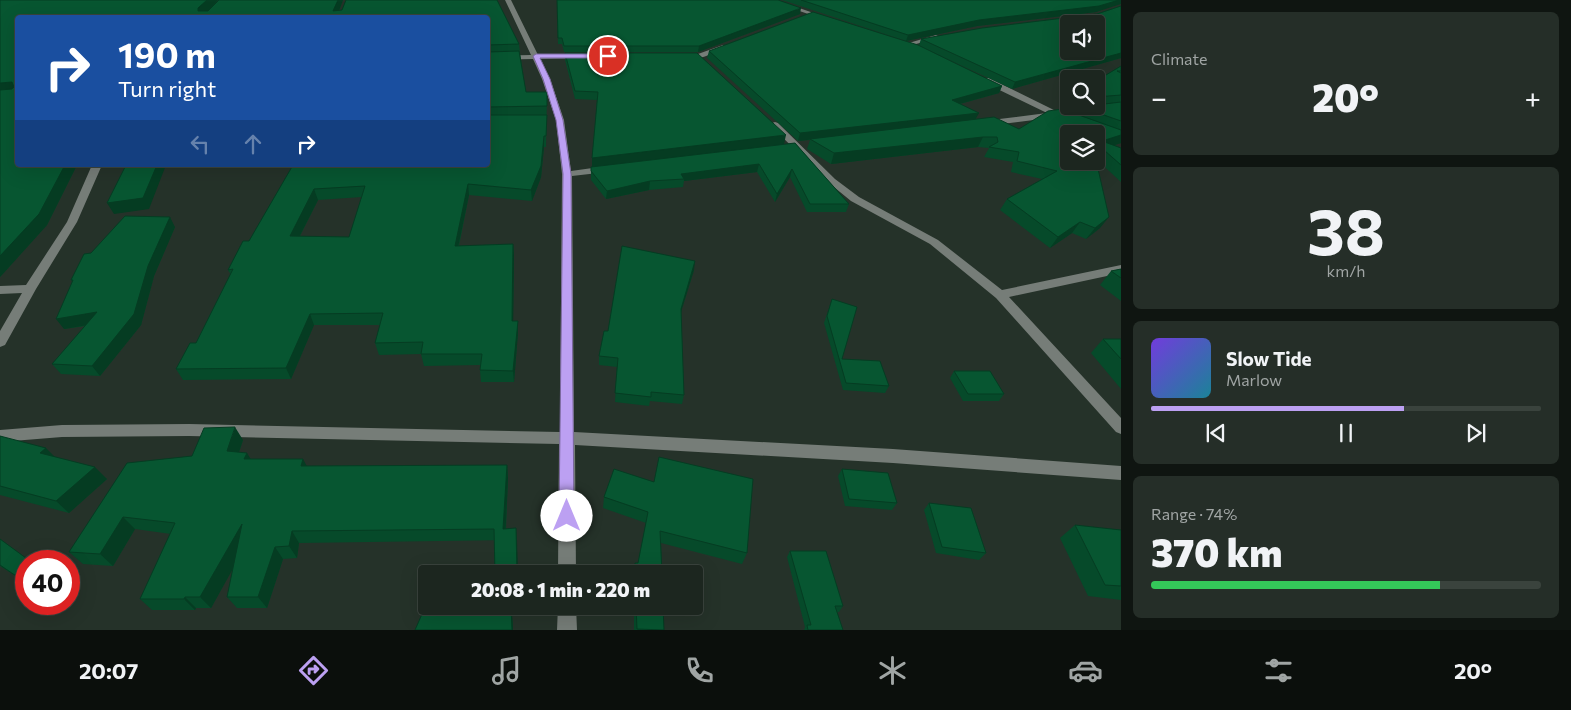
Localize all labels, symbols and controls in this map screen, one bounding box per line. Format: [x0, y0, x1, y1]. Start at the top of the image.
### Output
map controls [1060, 15, 1105, 170]
button: sound [1060, 15, 1105, 60]
text: 190 m [118, 32, 216, 75]
icon: right [35, 35, 100, 100]
pin [587, 35, 629, 77]
icon: arrive [594, 42, 622, 70]
text: Climate [1151, 49, 1207, 68]
button: search [1060, 70, 1105, 115]
text: 20° [1312, 73, 1379, 120]
text: Turn right [118, 75, 216, 102]
text: − [1151, 80, 1167, 114]
text: + [1525, 80, 1541, 114]
button: layers [1060, 125, 1105, 170]
icon: left [186, 130, 214, 158]
icon: ahead [239, 130, 267, 158]
icon: right [292, 130, 320, 158]
text: 38 [1307, 189, 1385, 268]
text: km/h [1327, 261, 1365, 280]
text: Slow Tide [1226, 347, 1312, 370]
text: Marlow [1226, 370, 1282, 389]
icon: previous [1202, 419, 1230, 447]
icon: pause [1332, 419, 1360, 447]
icon: next [1462, 419, 1490, 447]
position arrow [540, 489, 592, 541]
text: Range · 74% [1151, 504, 1237, 523]
text: 370 km [1151, 528, 1282, 575]
speed limit sign: 40 [15, 550, 80, 615]
text: 20:08 · 1 min · 220 m [471, 578, 650, 601]
icon: directions [296, 653, 331, 688]
icon: music [489, 653, 524, 688]
icon: phone [682, 653, 717, 688]
icon: climate [875, 653, 910, 688]
icon: car [1068, 653, 1103, 688]
icon: filters [1261, 653, 1296, 688]
text: 20:07 [79, 657, 138, 684]
text: 20° [1454, 657, 1492, 684]

